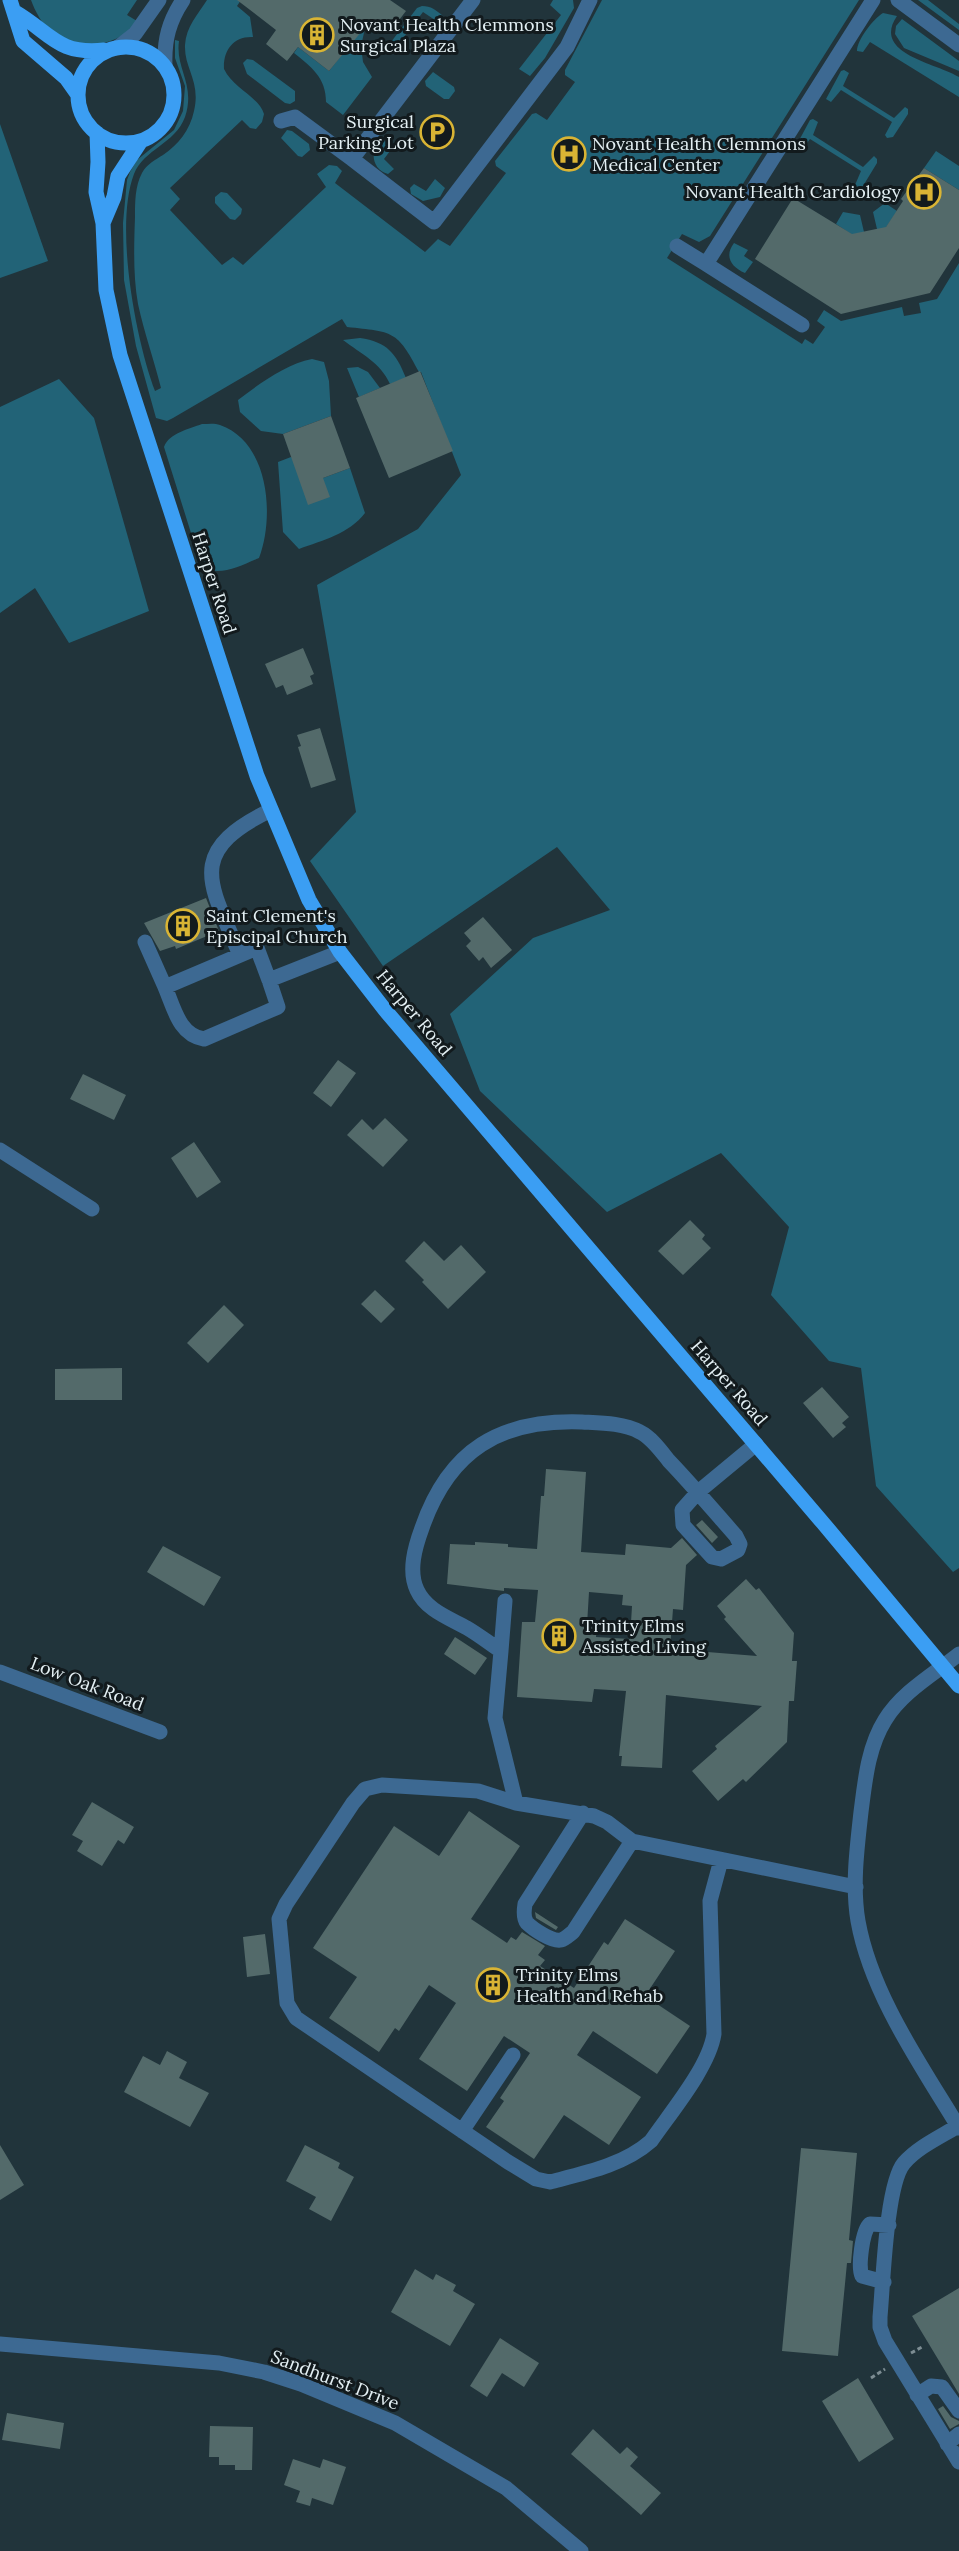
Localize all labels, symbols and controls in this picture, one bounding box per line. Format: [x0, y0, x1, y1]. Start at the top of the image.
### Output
place label: Novant Health Clemmons Surgical Plaza [340, 13, 554, 57]
building icon: Novant Health Clemmons Surgical Plaza [299, 17, 335, 53]
place label: Surgical Parking Lot [318, 110, 414, 154]
parking icon: Surgical Parking Lot [419, 114, 455, 150]
place label: Novant Health Clemmons Medical Center [592, 132, 806, 176]
hospital icon: Novant Health Clemmons Medical Center [551, 136, 587, 172]
hospital icon: Novant Health Cardiology [906, 174, 942, 210]
place label: Novant Health Cardiology [685, 180, 901, 203]
street label: Harper Road [187, 529, 242, 637]
place label: Saint Clement's Episcipal Church [206, 904, 348, 948]
building icon: Saint Clement's Episcipal Church [165, 908, 201, 944]
street label: Harper Road [372, 965, 457, 1061]
street label: Harper Road [686, 1335, 773, 1430]
place label: Trinity Elms Assisted Living [581, 1614, 707, 1658]
building icon: Trinity Elms Assisted Living [541, 1618, 577, 1654]
street label: Low Oak Road [27, 1651, 147, 1716]
place label: Trinity Elms Health and Rehab [516, 1963, 663, 2007]
building icon: Trinity Elms Health and Rehab [475, 1967, 511, 2003]
street label: Sandhurst Drive [268, 2345, 403, 2415]

